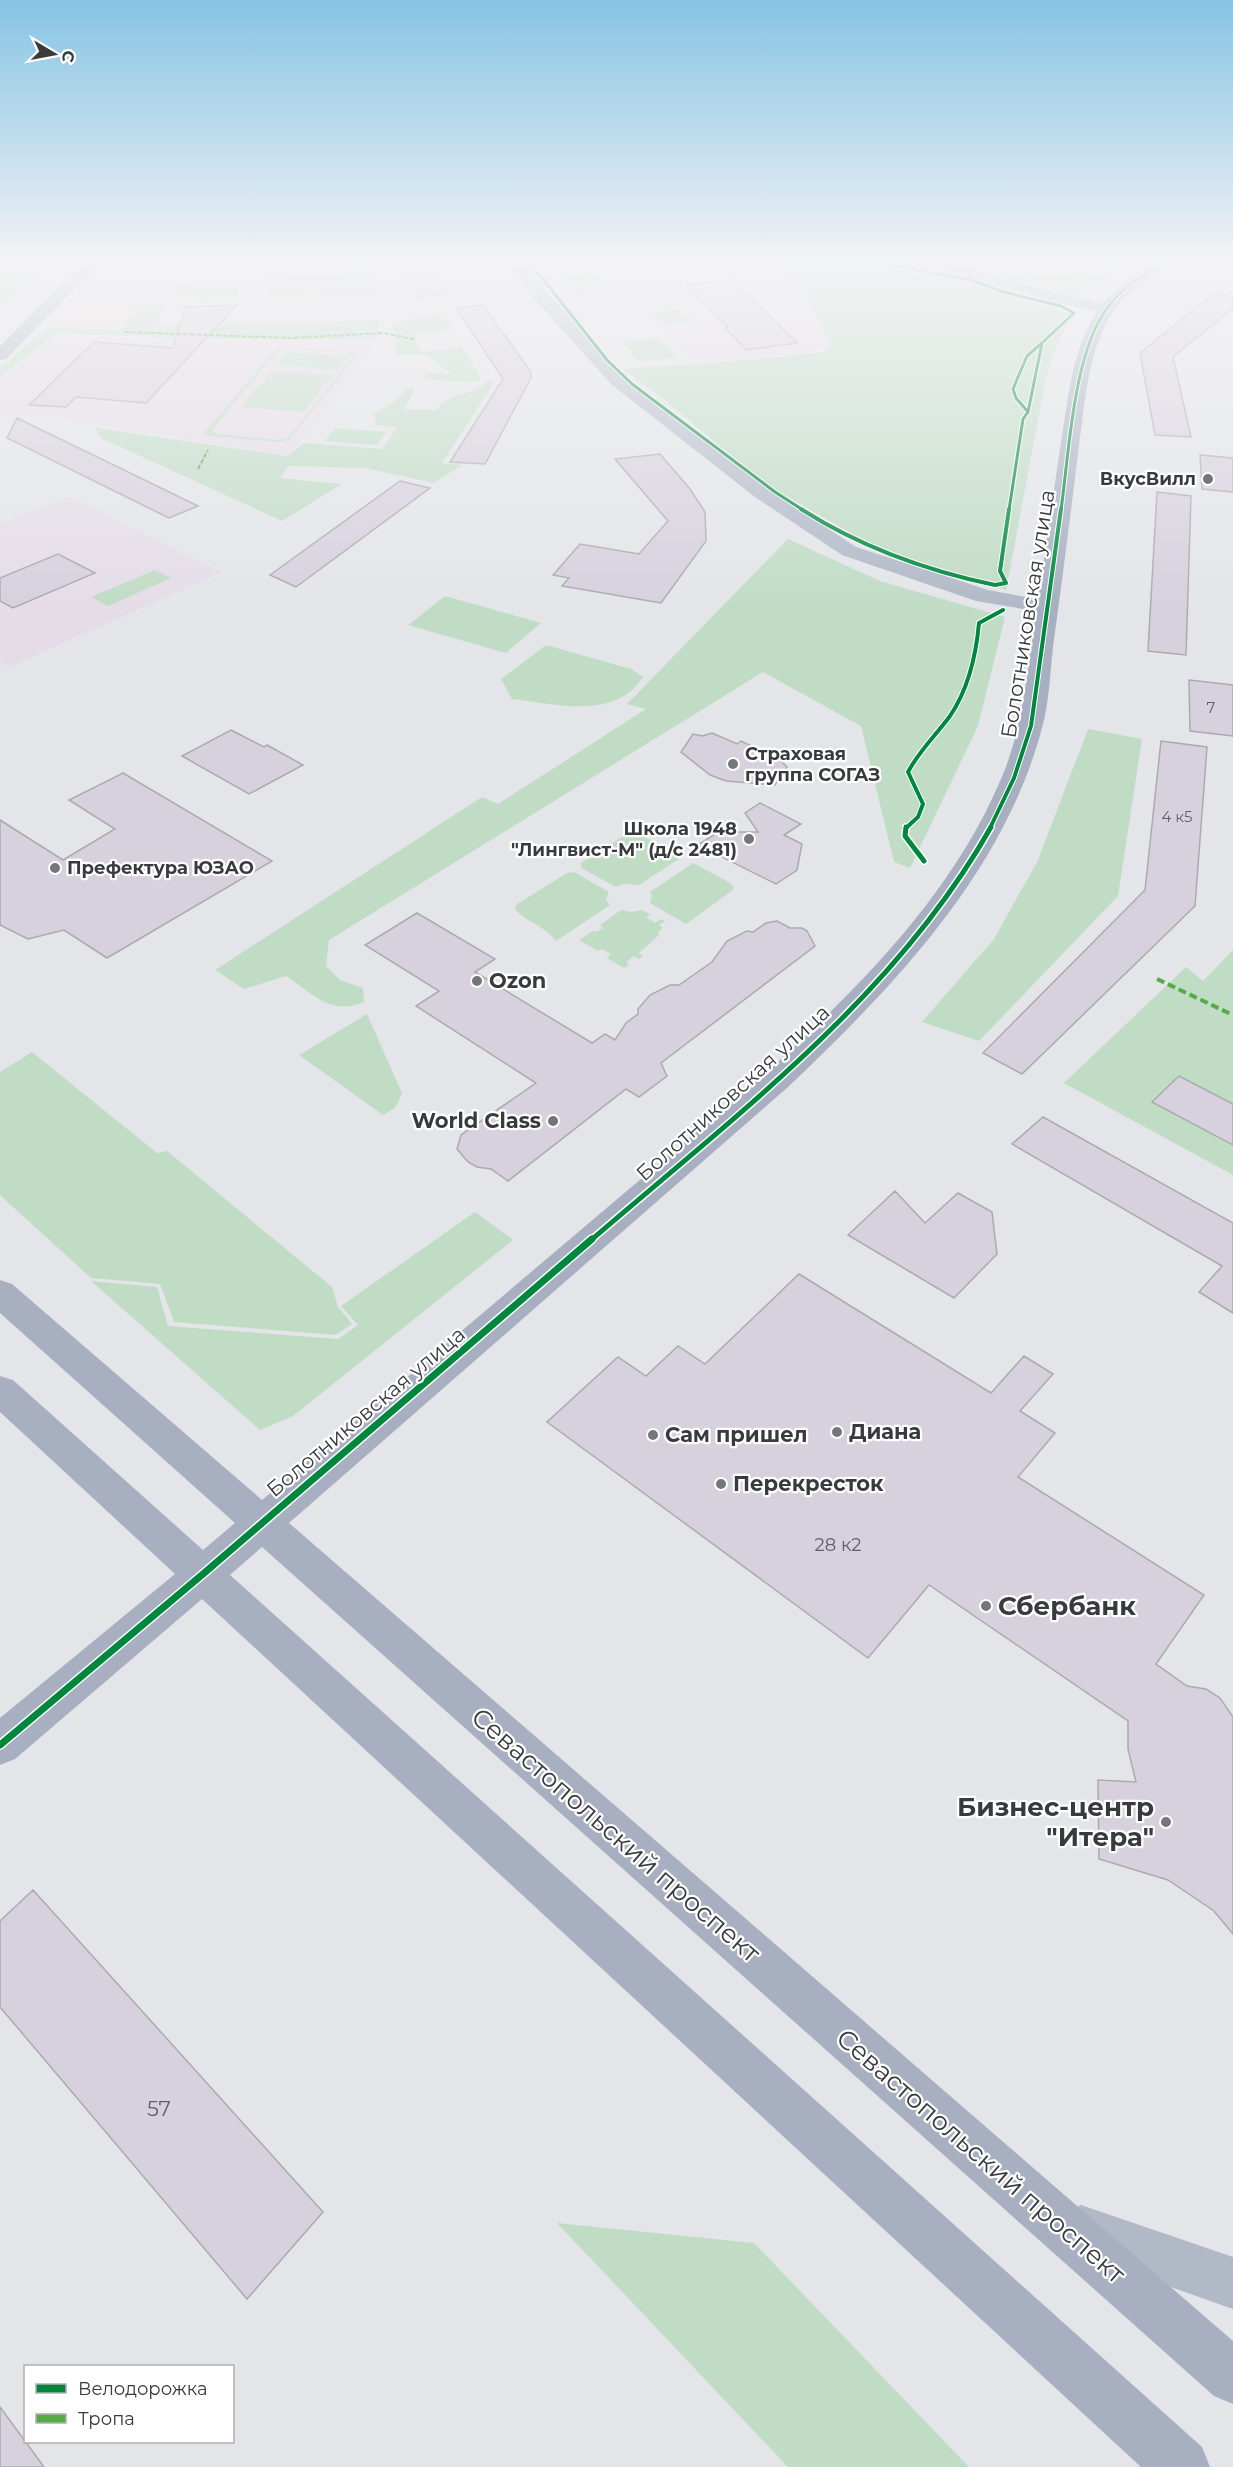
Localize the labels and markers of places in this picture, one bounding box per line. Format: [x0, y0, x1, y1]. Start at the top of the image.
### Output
place label: ВкусВилл [1100, 468, 1196, 490]
marker: ВкусВилл [1201, 472, 1215, 486]
place label: Страховая группа СОГАЗ [745, 743, 880, 786]
marker: Страховая группа СОГАЗ [726, 757, 740, 771]
place label: Школа 1948 "Лингвист-М" (д/с 2481) [511, 818, 737, 861]
marker: Школа 1948 "Лингвист-М" (д/с 2481) [742, 832, 756, 846]
place label: Префектура ЮЗАО [67, 857, 254, 879]
marker: Префектура ЮЗАО [48, 861, 62, 875]
place label: Ozon [489, 968, 546, 993]
marker: Ozon [470, 974, 484, 988]
place label: World Class [411, 1108, 541, 1133]
marker: World Class [546, 1114, 560, 1128]
place label: Диана [849, 1419, 921, 1444]
place label: Сам пришел [665, 1422, 808, 1447]
marker: Диана [830, 1425, 844, 1439]
marker: Сам пришел [646, 1428, 660, 1442]
place label: Перекресток [733, 1471, 884, 1496]
marker: Перекресток [714, 1477, 728, 1491]
place label: Сбербанк [998, 1590, 1136, 1622]
marker: Сбербанк [979, 1599, 993, 1613]
place label: Бизнес-центр "Итера" [957, 1791, 1154, 1853]
marker: Бизнес-центр "Итера" [1159, 1815, 1173, 1829]

